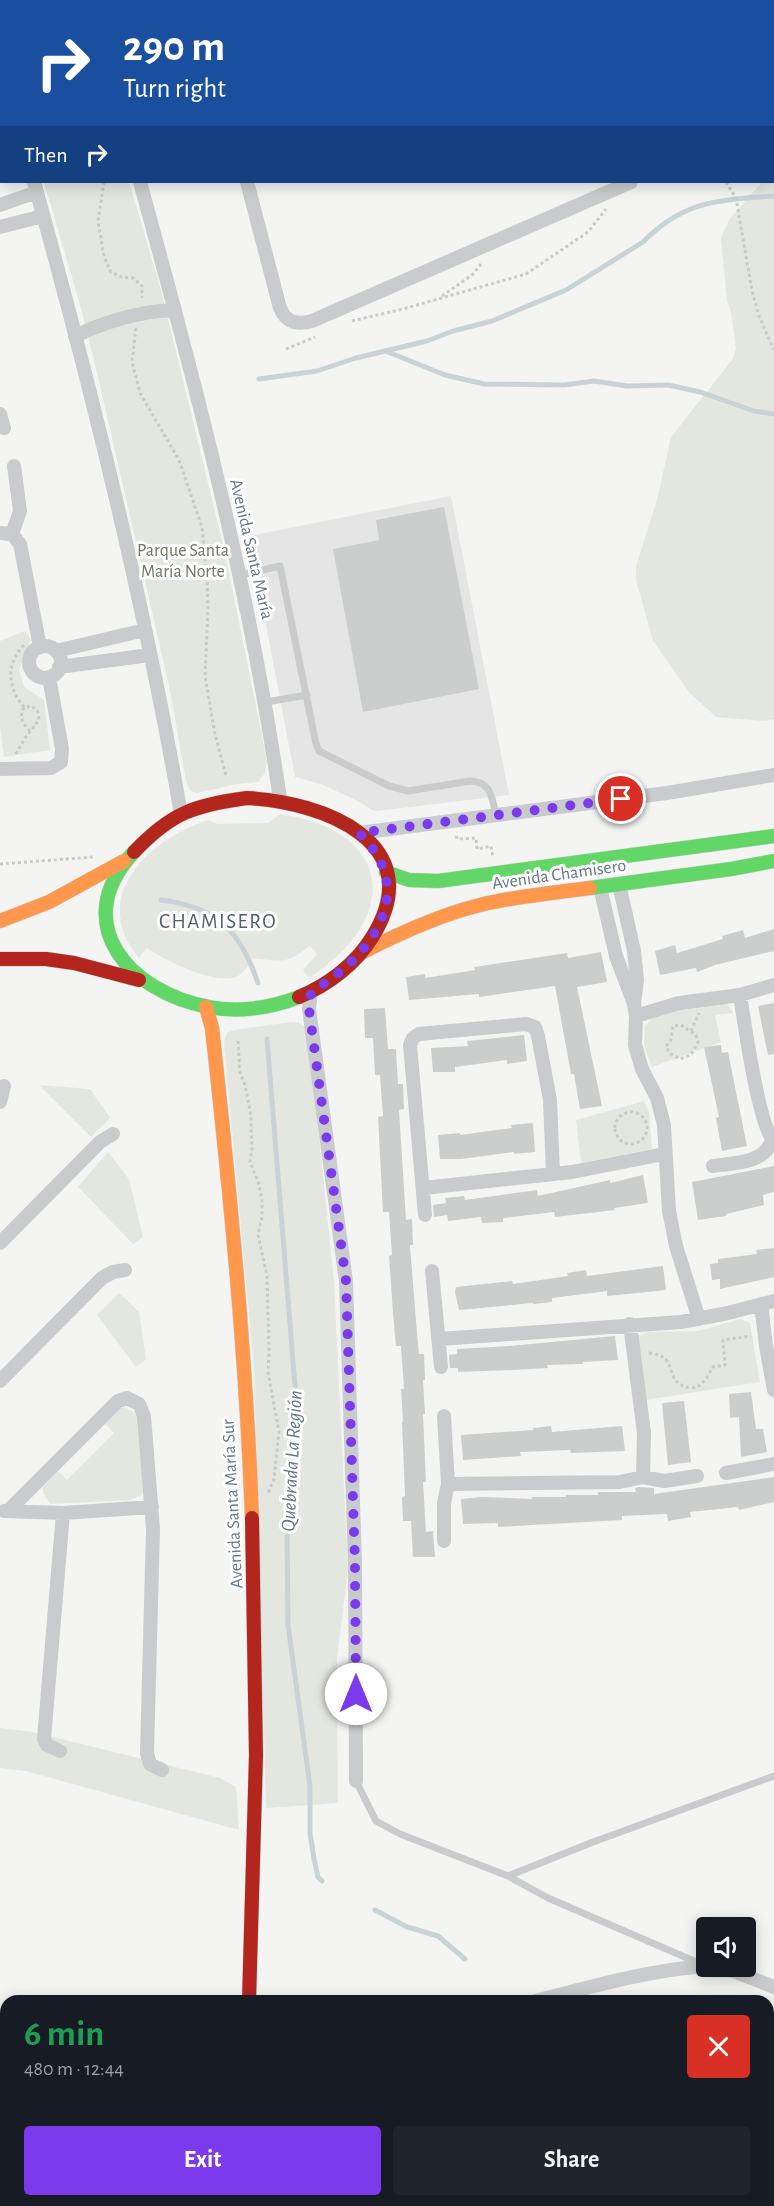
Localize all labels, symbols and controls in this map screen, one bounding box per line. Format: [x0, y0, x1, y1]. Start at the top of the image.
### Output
icon: right [24, 24, 102, 102]
text: 290 m [123, 26, 225, 68]
text: Turn right [123, 75, 226, 102]
icon: right [80, 138, 113, 171]
text: Then [24, 144, 68, 166]
street label: Avenida Santa María [226, 477, 276, 621]
park label: Parque Santa María Norte [137, 542, 229, 581]
pin [595, 773, 646, 824]
icon: arrive [604, 782, 637, 815]
street label: Avenida Chamisero [491, 857, 627, 893]
district label: CHAMISERO [159, 911, 277, 932]
water label: Quebrada La Región [278, 1390, 306, 1532]
street label: Avenida Santa María Sur [220, 1419, 246, 1589]
position arrow [324, 1662, 388, 1726]
map controls [696, 1917, 756, 1977]
button: sound [696, 1917, 756, 1977]
button: close [687, 2015, 750, 2078]
text: 6 min [24, 2016, 104, 2052]
text: 480 m · 12:44 [24, 2059, 124, 2079]
button: Exit [24, 2126, 381, 2195]
button: Share [393, 2126, 750, 2195]

